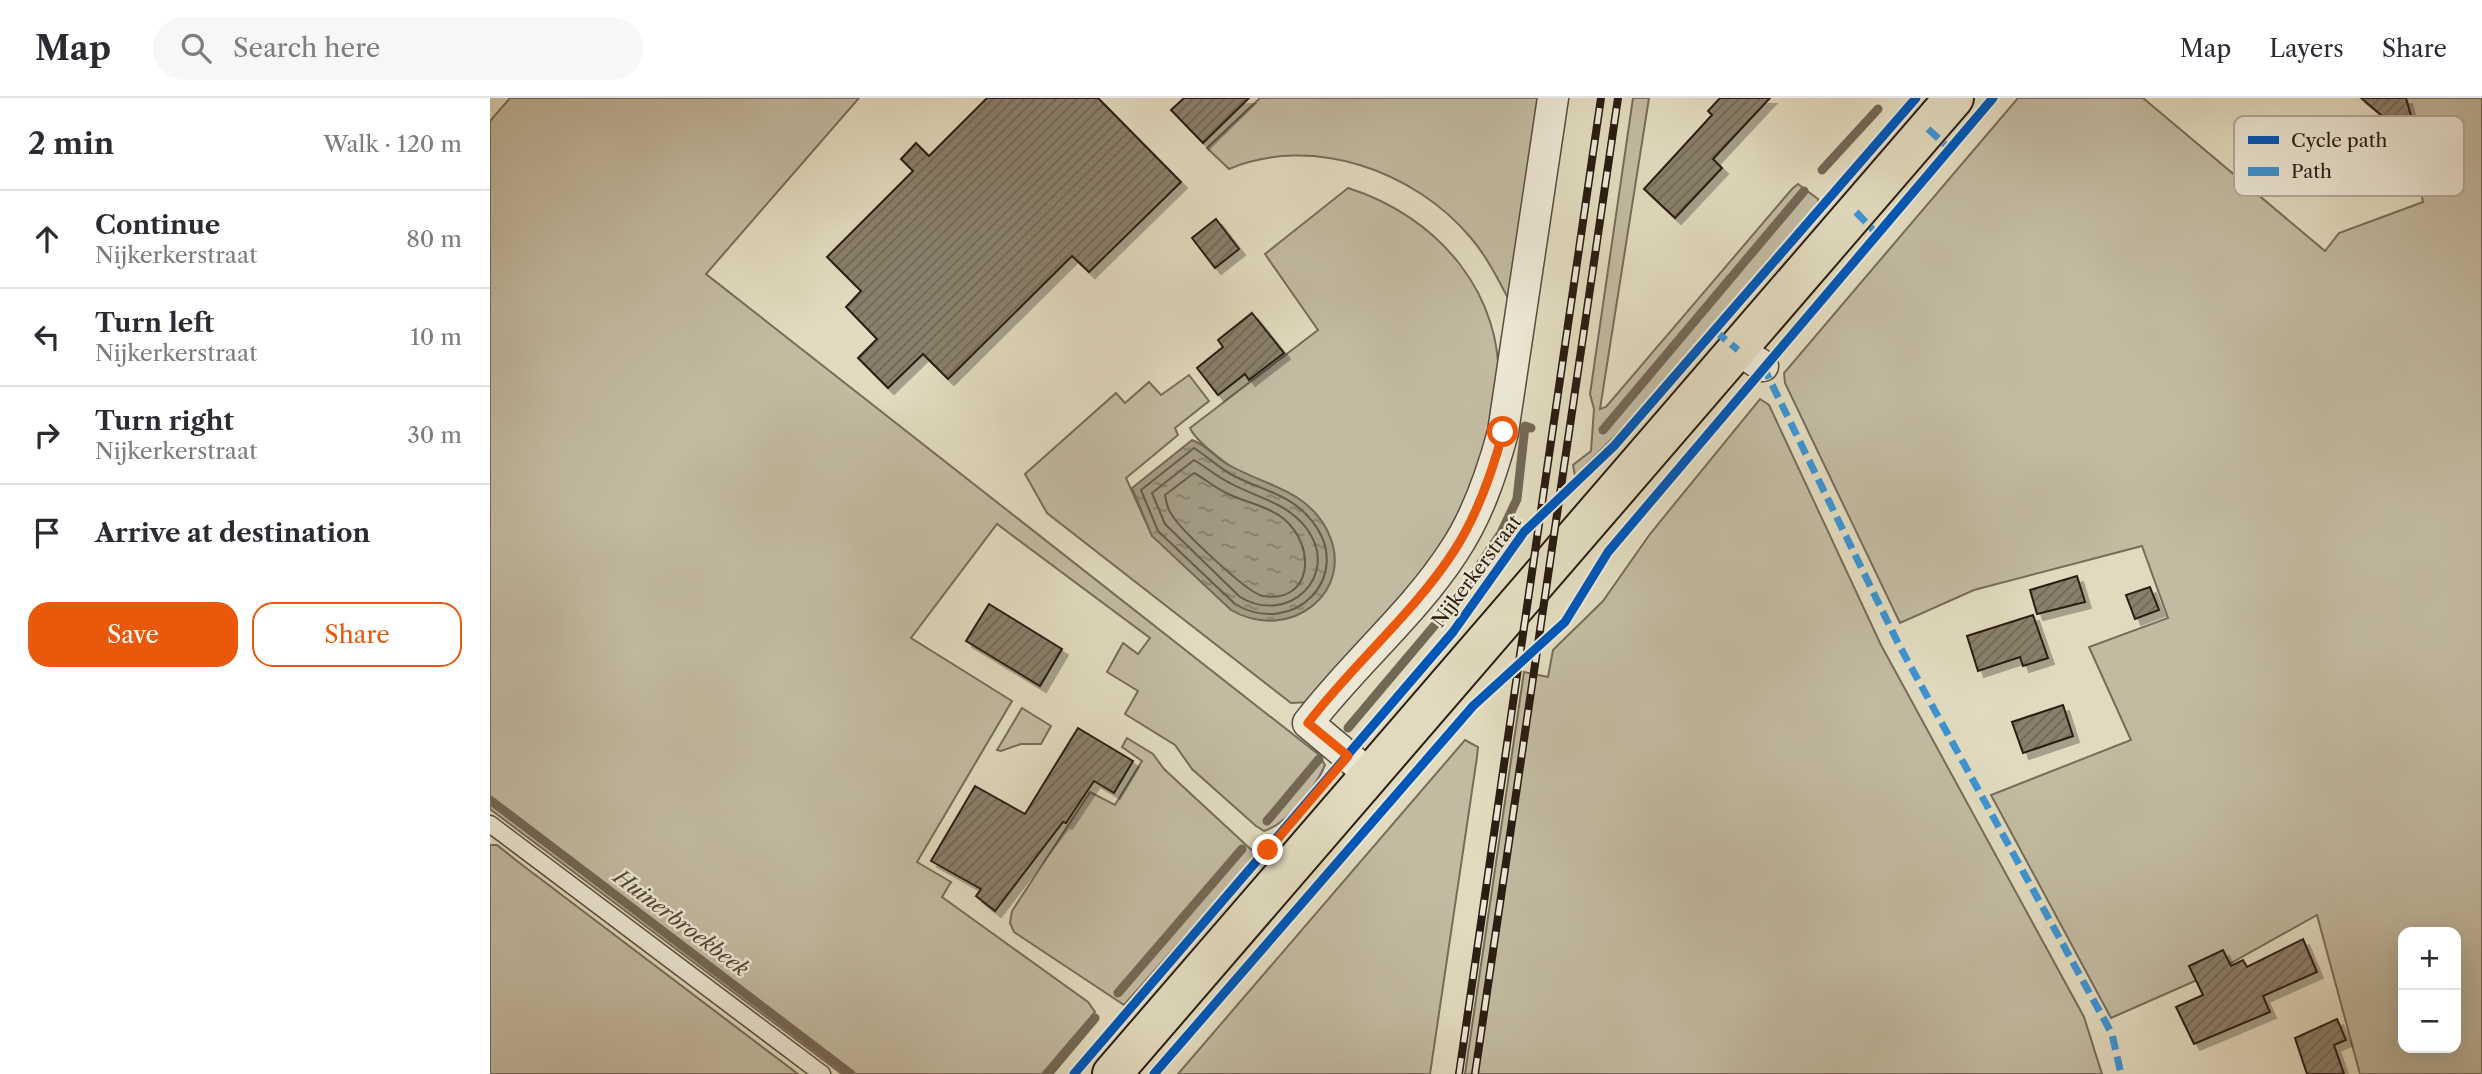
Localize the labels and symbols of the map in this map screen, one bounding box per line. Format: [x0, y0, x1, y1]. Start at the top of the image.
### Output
legend [2234, 116, 2464, 196]
text: Cycle path [2291, 129, 2387, 152]
text: Path [2291, 160, 2332, 183]
route start [1487, 416, 1518, 447]
street label: Nijkerkerstraat [1427, 511, 1526, 632]
route end [1252, 834, 1283, 865]
water label: Huinerbroekbeek [608, 863, 754, 981]

